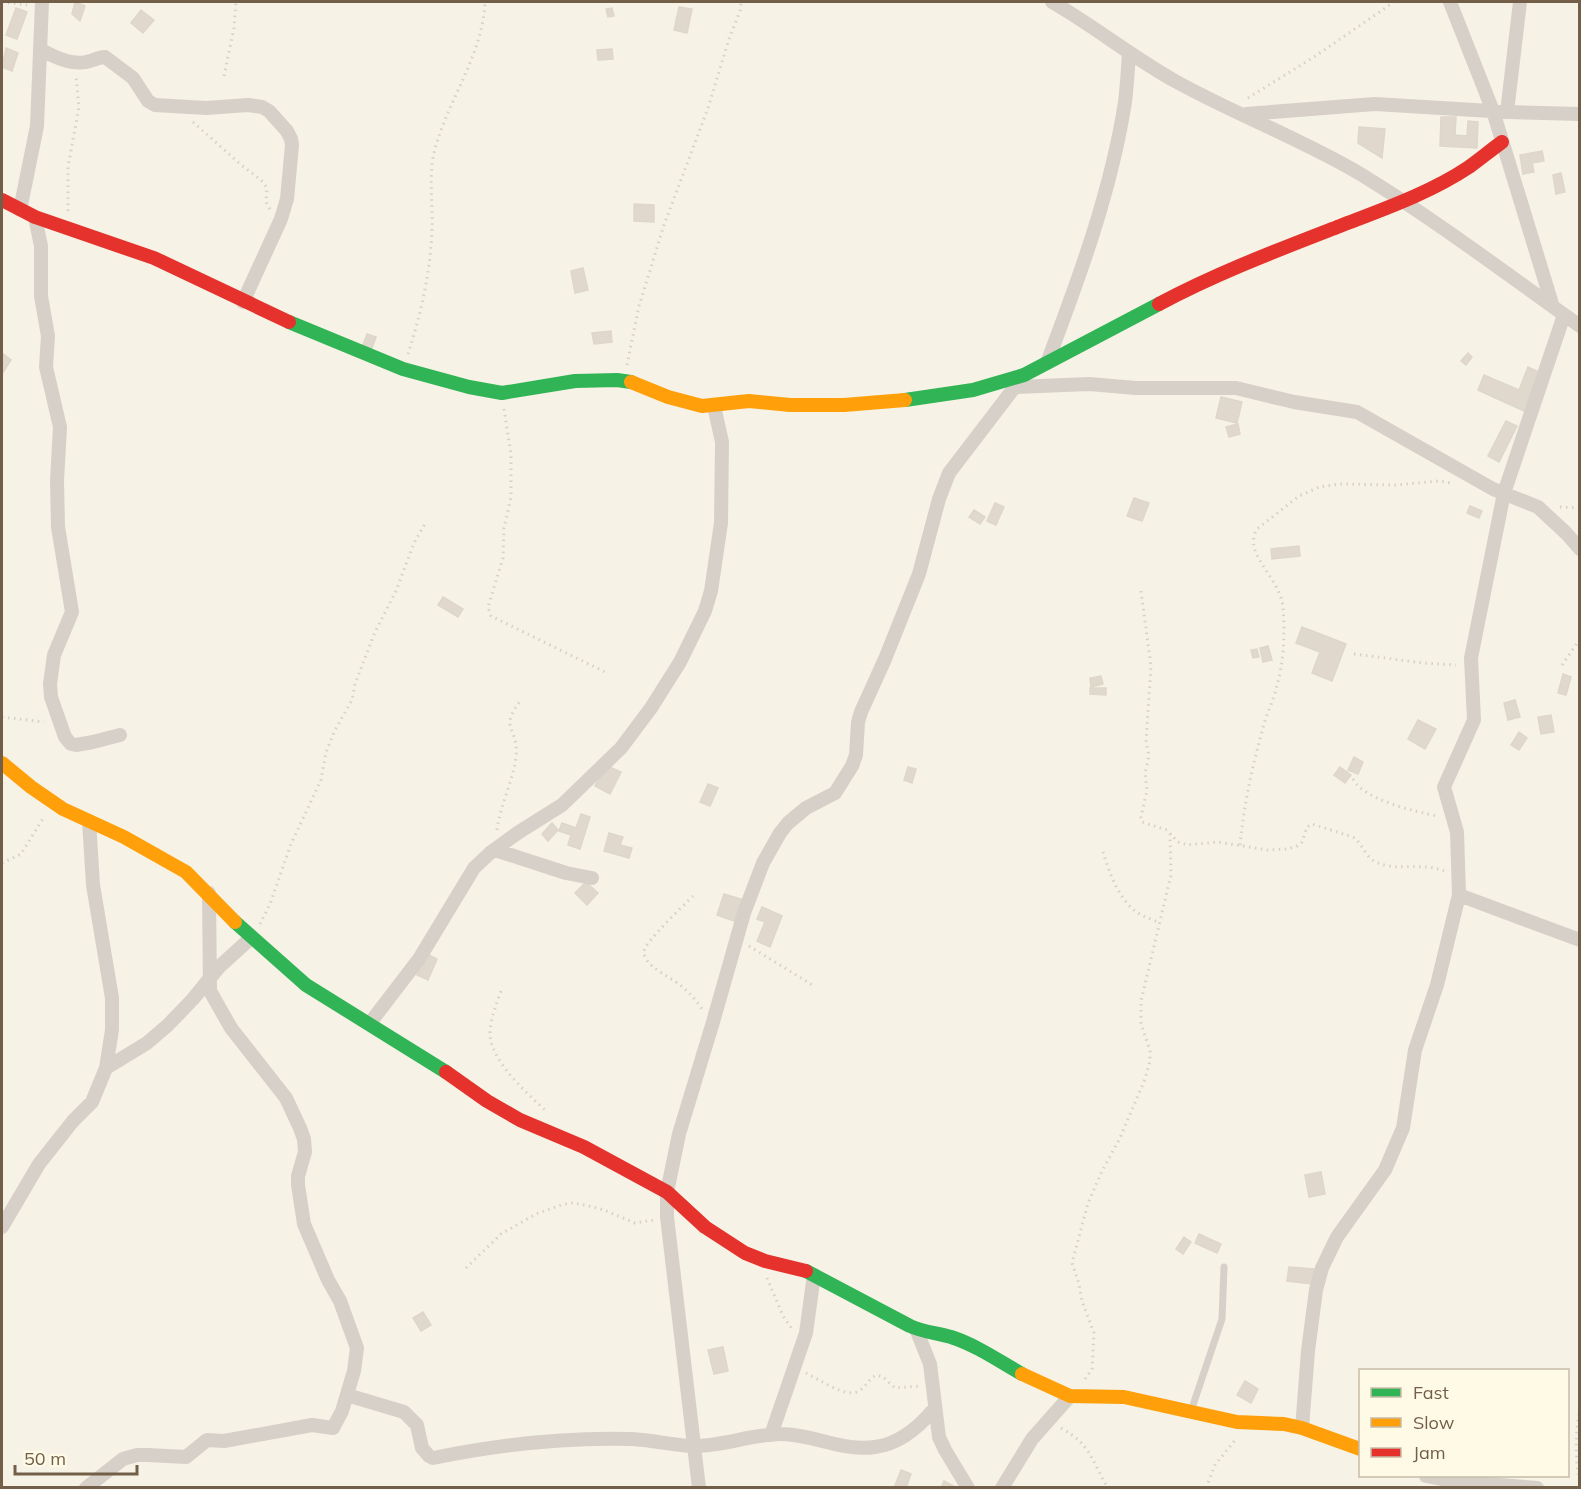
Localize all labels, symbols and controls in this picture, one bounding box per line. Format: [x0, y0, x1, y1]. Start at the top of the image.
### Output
legend [1359, 1369, 1569, 1477]
text: Fast [1413, 1381, 1449, 1404]
text: Slow [1413, 1411, 1455, 1434]
scale bar [15, 1438, 136, 1476]
text: Jam [1413, 1441, 1446, 1464]
text: 50 m [24, 1447, 66, 1470]

